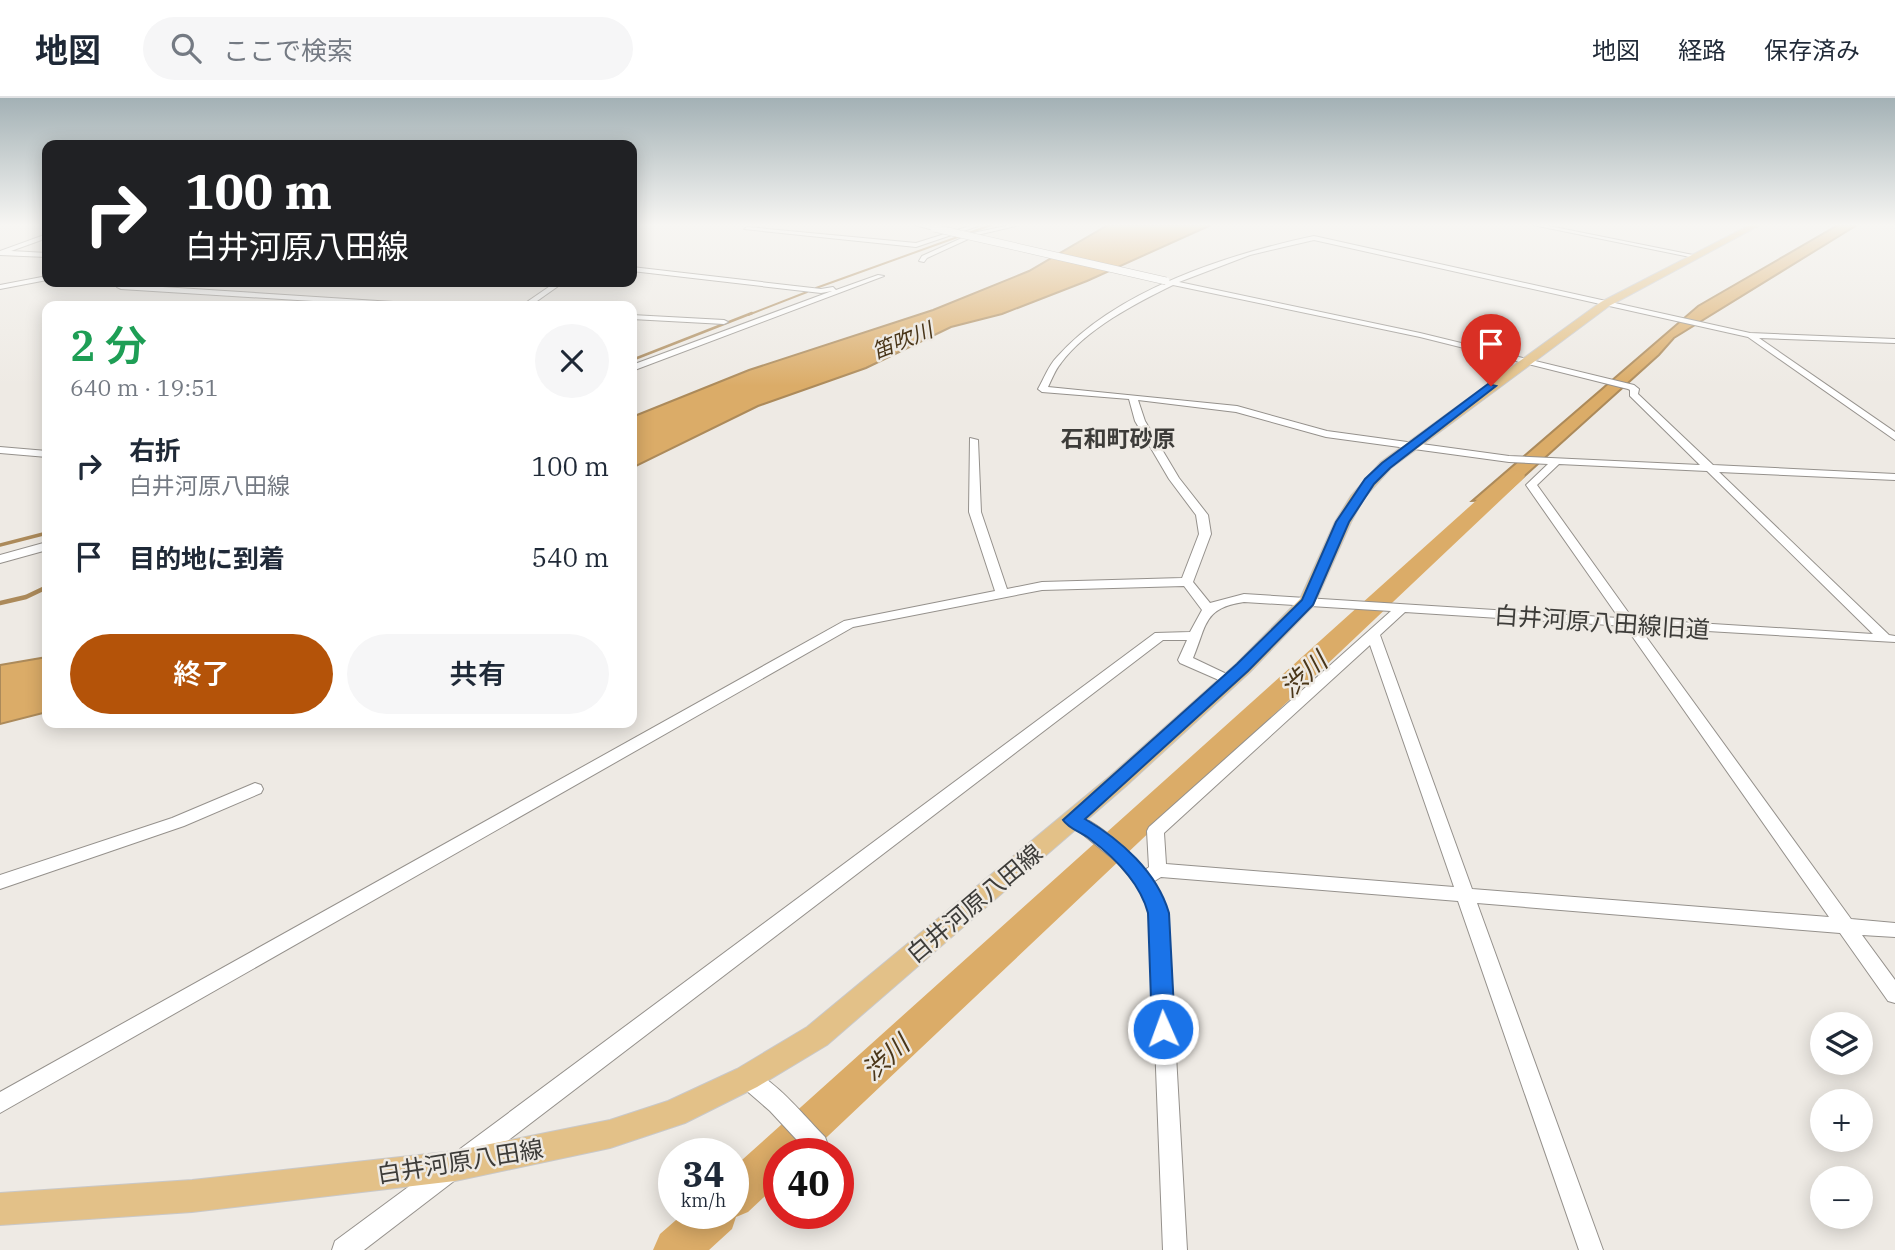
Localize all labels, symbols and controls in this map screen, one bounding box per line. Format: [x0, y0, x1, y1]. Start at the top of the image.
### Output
search box [143, 17, 633, 80]
text: 地図 [35, 28, 101, 71]
icon: search [167, 29, 205, 67]
text: ここで検索 [223, 33, 353, 67]
text: 地図 [1592, 34, 1640, 66]
text: 経路 [1678, 34, 1726, 66]
text: 保存済み [1764, 34, 1860, 66]
text: 100 m [185, 159, 332, 222]
icon: right [70, 168, 161, 259]
text: 白井河原八田線 [185, 225, 409, 267]
water label: 笛吹川 [868, 314, 938, 365]
pin [1461, 314, 1521, 386]
text: 2 分 [70, 318, 147, 373]
button: close [535, 324, 609, 398]
icon: arrive [1472, 325, 1510, 363]
text: 640 m · 19:51 [70, 372, 219, 402]
district label: 石和町砂原 [1061, 423, 1176, 453]
text: 右折 [129, 433, 181, 467]
icon: right [70, 447, 108, 485]
text: 100 m [531, 449, 609, 483]
text: 白井河原八田線 [129, 470, 290, 500]
icon: arrive [70, 538, 108, 576]
text: 540 m [531, 540, 609, 574]
text: 目的地に到着 [129, 541, 285, 575]
street label: 白井河原八田線旧道 [1493, 599, 1711, 645]
button: 終了 [70, 634, 333, 714]
button: 共有 [347, 634, 609, 714]
water label: 渋川 [1272, 642, 1336, 704]
street label: 白井河原八田線 [899, 837, 1049, 969]
position arrow [1126, 992, 1200, 1066]
map controls [1810, 1012, 1873, 1229]
button: layers [1810, 1012, 1873, 1075]
water label: 渋川 [854, 1025, 918, 1087]
button: + [1810, 1089, 1873, 1152]
street label: 白井河原八田線 [375, 1132, 545, 1190]
speed limit sign: 40 [763, 1138, 854, 1229]
text: 34 [682, 1151, 725, 1197]
button: − [1810, 1166, 1873, 1229]
text: km/h [681, 1189, 726, 1212]

